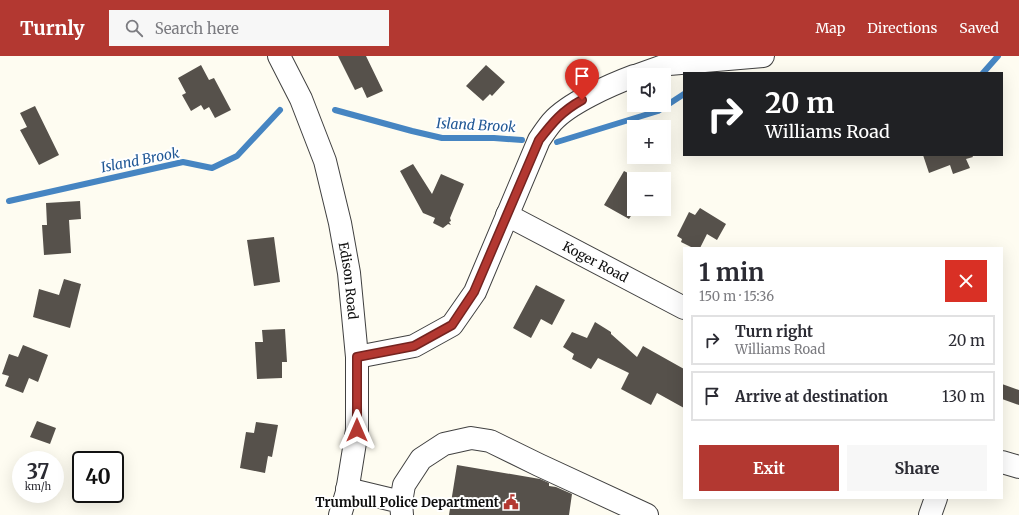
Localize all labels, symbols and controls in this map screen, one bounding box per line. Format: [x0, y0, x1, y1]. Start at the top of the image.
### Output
search box [109, 10, 389, 46]
text: Turnly [20, 16, 85, 40]
icon: search [123, 17, 145, 39]
text: Search here [155, 19, 239, 38]
text: Map [815, 19, 845, 37]
text: Directions [867, 19, 937, 37]
text: Saved [959, 19, 999, 37]
pin [565, 59, 599, 100]
icon: arrive [571, 65, 593, 87]
map controls [627, 68, 671, 216]
button: sound [627, 68, 671, 112]
text: 20 m [765, 85, 834, 121]
icon: right [699, 88, 751, 140]
water label: Island Brook [436, 114, 516, 136]
button: + [627, 120, 671, 164]
text: Williams Road [765, 120, 890, 143]
water label: Island Brook [99, 144, 181, 176]
button: − [627, 172, 671, 216]
street label: Koger Road [560, 238, 631, 286]
street label: Edison Road [335, 241, 361, 320]
text: 1 min [699, 257, 764, 288]
button: close [945, 260, 987, 302]
text: 150 m · 15:36 [699, 288, 774, 305]
text: Turn right [735, 322, 813, 341]
icon: right [701, 329, 723, 351]
text: 20 m [948, 331, 985, 350]
text: Williams Road [735, 341, 825, 358]
icon: arrive [701, 385, 723, 407]
text: Arrive at destination [735, 387, 888, 406]
text: 130 m [942, 387, 985, 406]
position arrow [336, 409, 378, 451]
button: Exit [699, 445, 839, 491]
button: Share [847, 445, 987, 491]
speed limit sign: 40 [72, 451, 124, 503]
text: 37 [27, 459, 49, 484]
text: km/h [25, 480, 51, 493]
public building icon: Trumbull Police Department [502, 493, 520, 511]
place label: Trumbull Police Department [315, 494, 500, 511]

